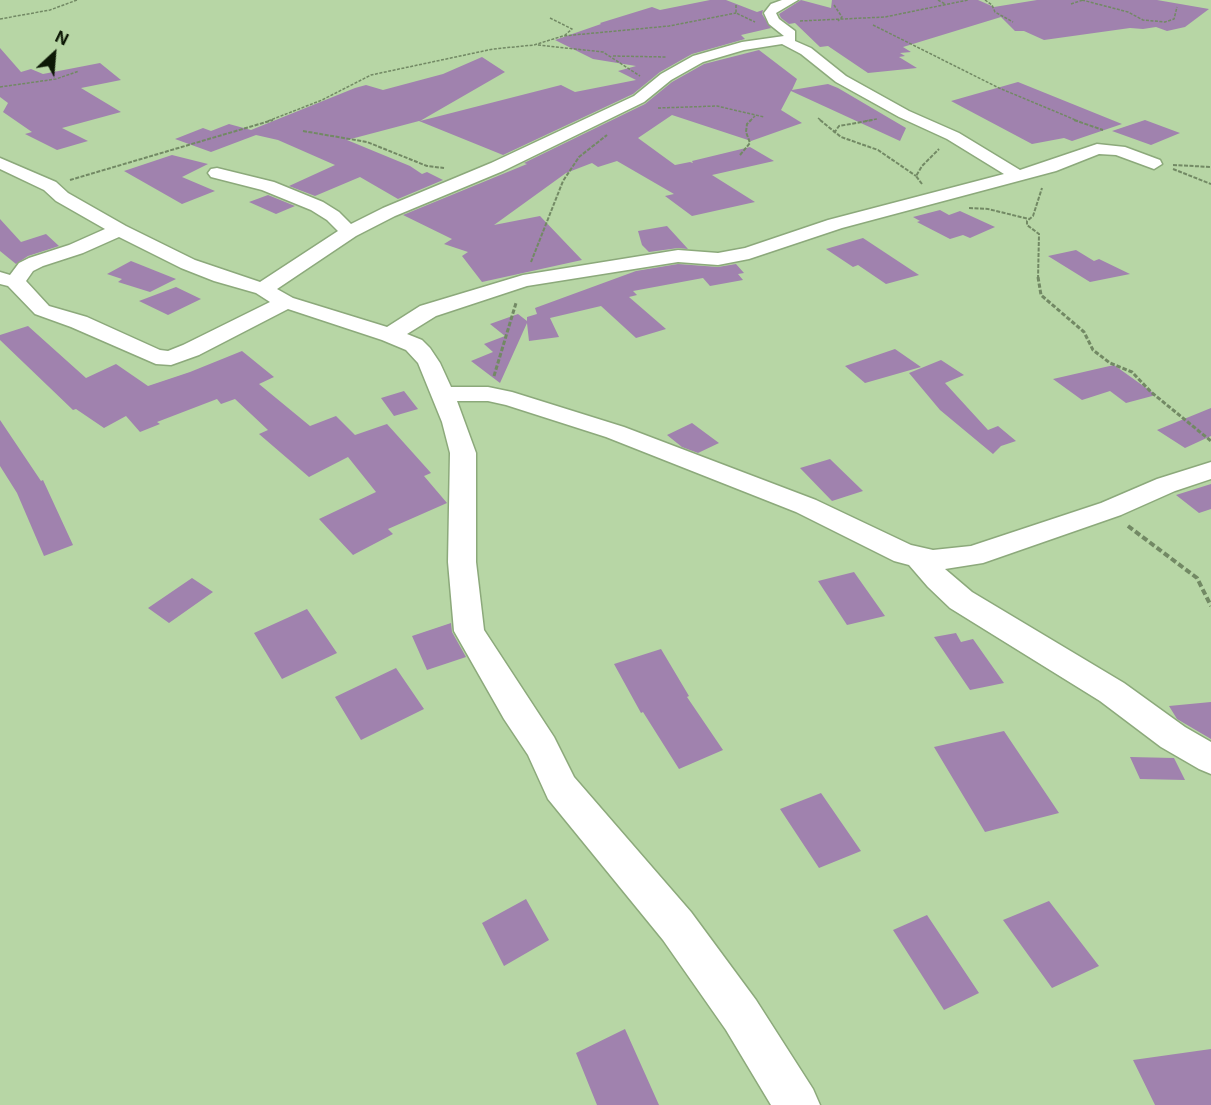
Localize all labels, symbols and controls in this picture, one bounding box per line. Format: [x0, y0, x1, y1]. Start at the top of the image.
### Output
north arrow [24, 24, 84, 84]
text: N [52, 26, 72, 49]

